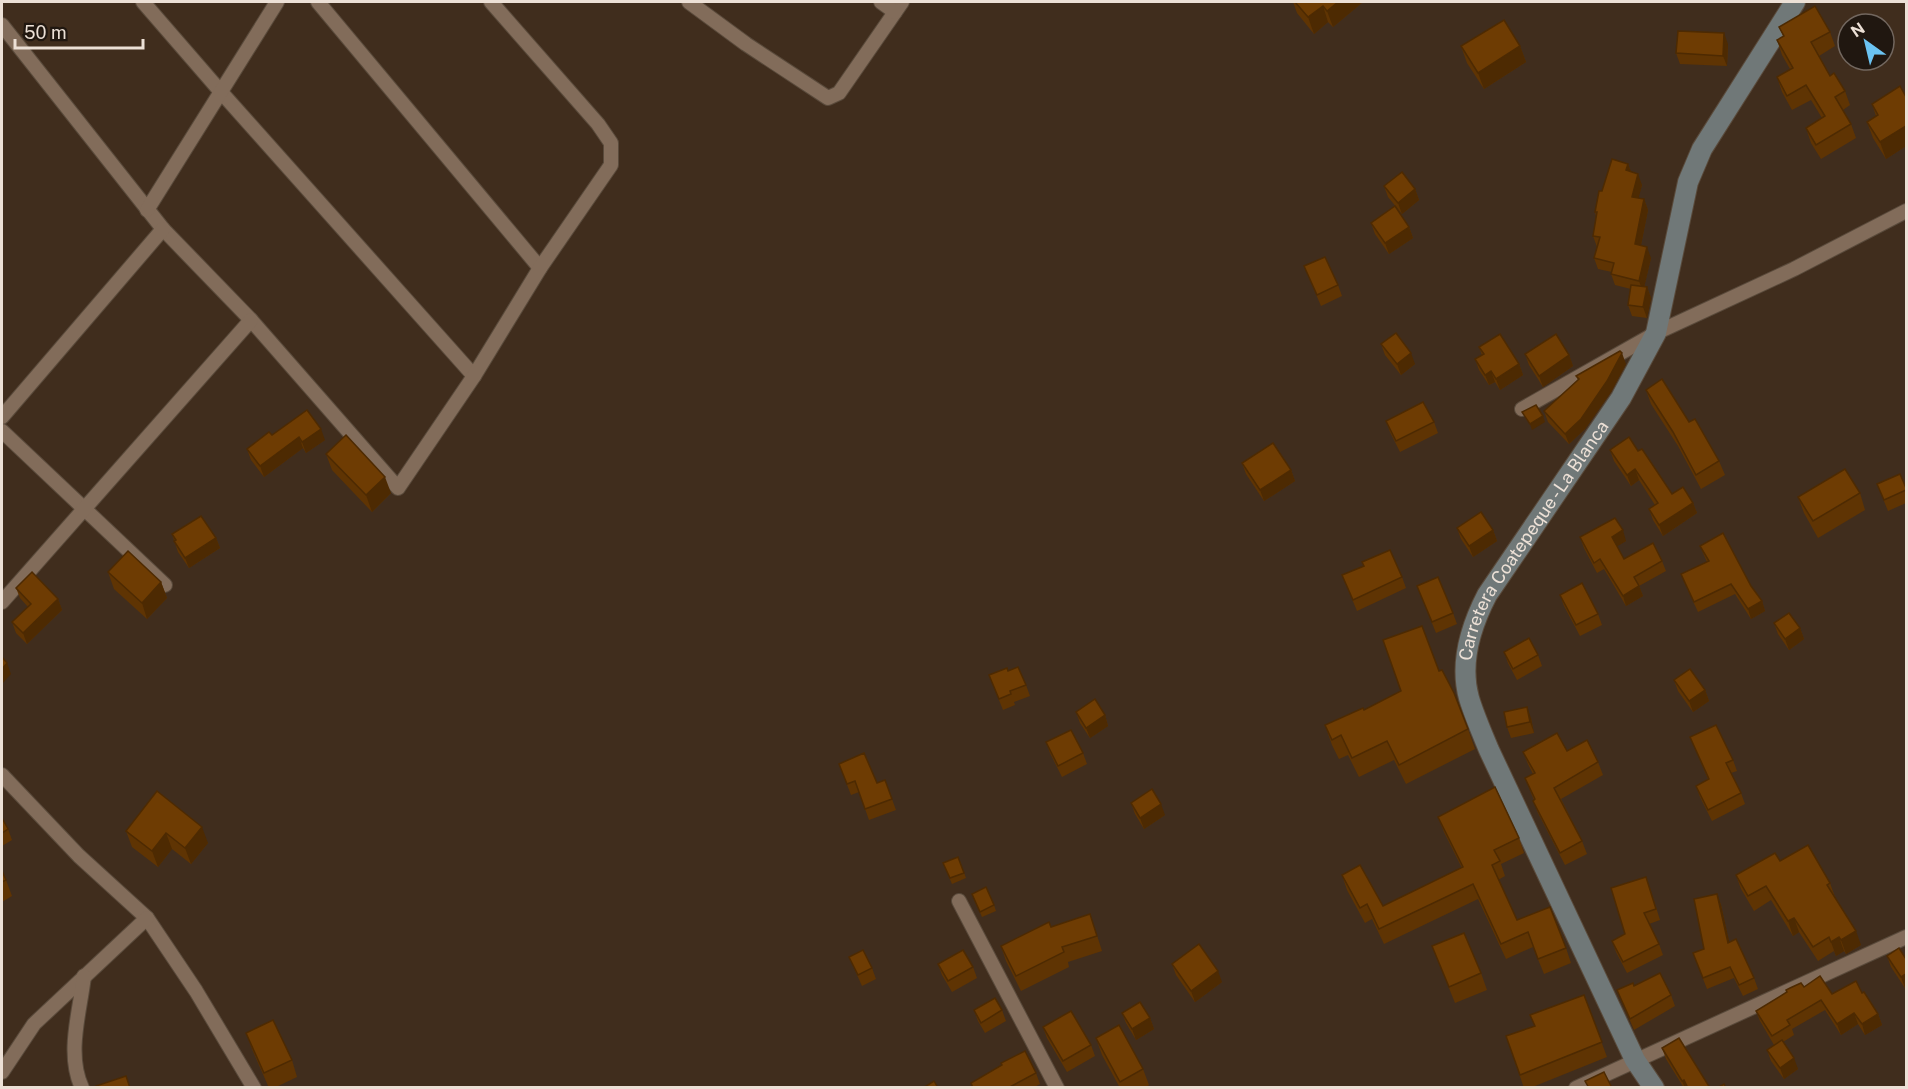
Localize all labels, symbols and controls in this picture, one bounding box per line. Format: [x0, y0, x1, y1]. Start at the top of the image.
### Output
scale bar [15, 12, 142, 50]
north arrow [1836, 12, 1896, 72]
text: N [1847, 19, 1868, 41]
text: 50 m [24, 22, 67, 43]
street label: Carretera Coatepeque - La Blanca [1455, 416, 1613, 662]

